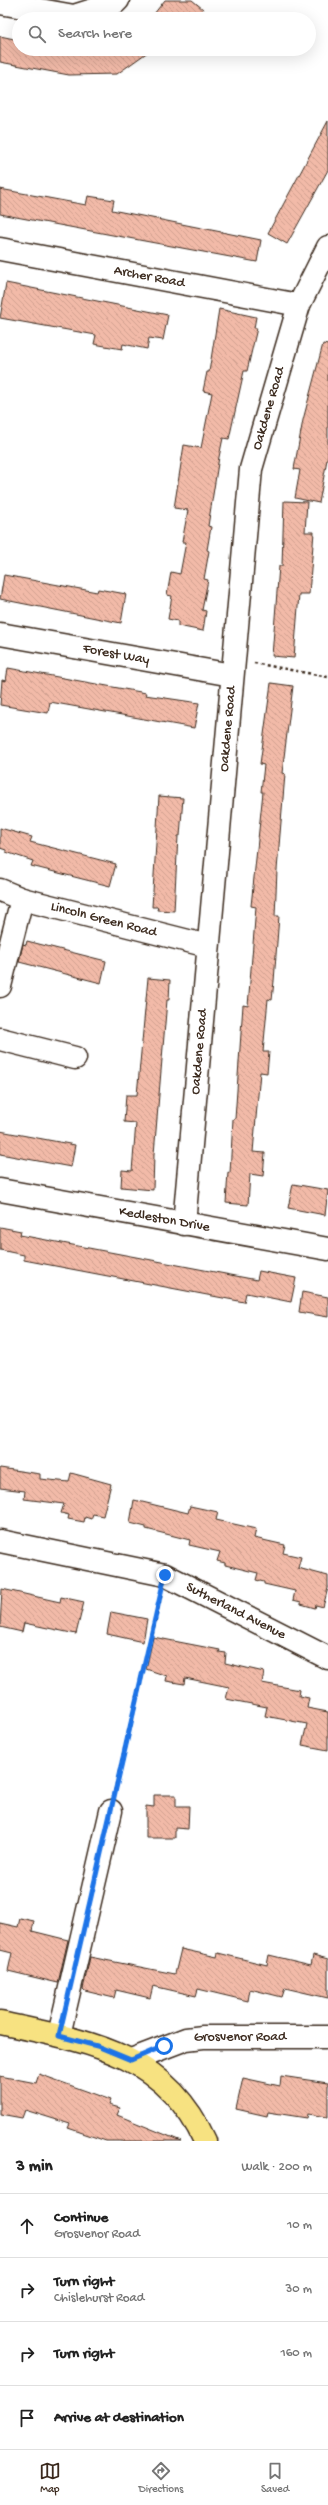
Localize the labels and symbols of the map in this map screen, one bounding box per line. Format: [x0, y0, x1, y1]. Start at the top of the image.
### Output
street label: Archer Road [113, 262, 188, 292]
street label: Oakdene Road [249, 363, 289, 452]
street label: Forest Way [81, 640, 151, 669]
street label: Oakdene Road [216, 684, 240, 772]
street label: Lincoln Green Road [49, 898, 160, 942]
street label: Oakdene Road [187, 1006, 212, 1095]
street label: Kedleston Drive [117, 1203, 212, 1236]
route end [156, 1566, 174, 1584]
street label: Sutherland Avenue [183, 1579, 289, 1644]
street label: Grosvenor Road [193, 2028, 288, 2047]
route start [155, 2037, 173, 2055]

